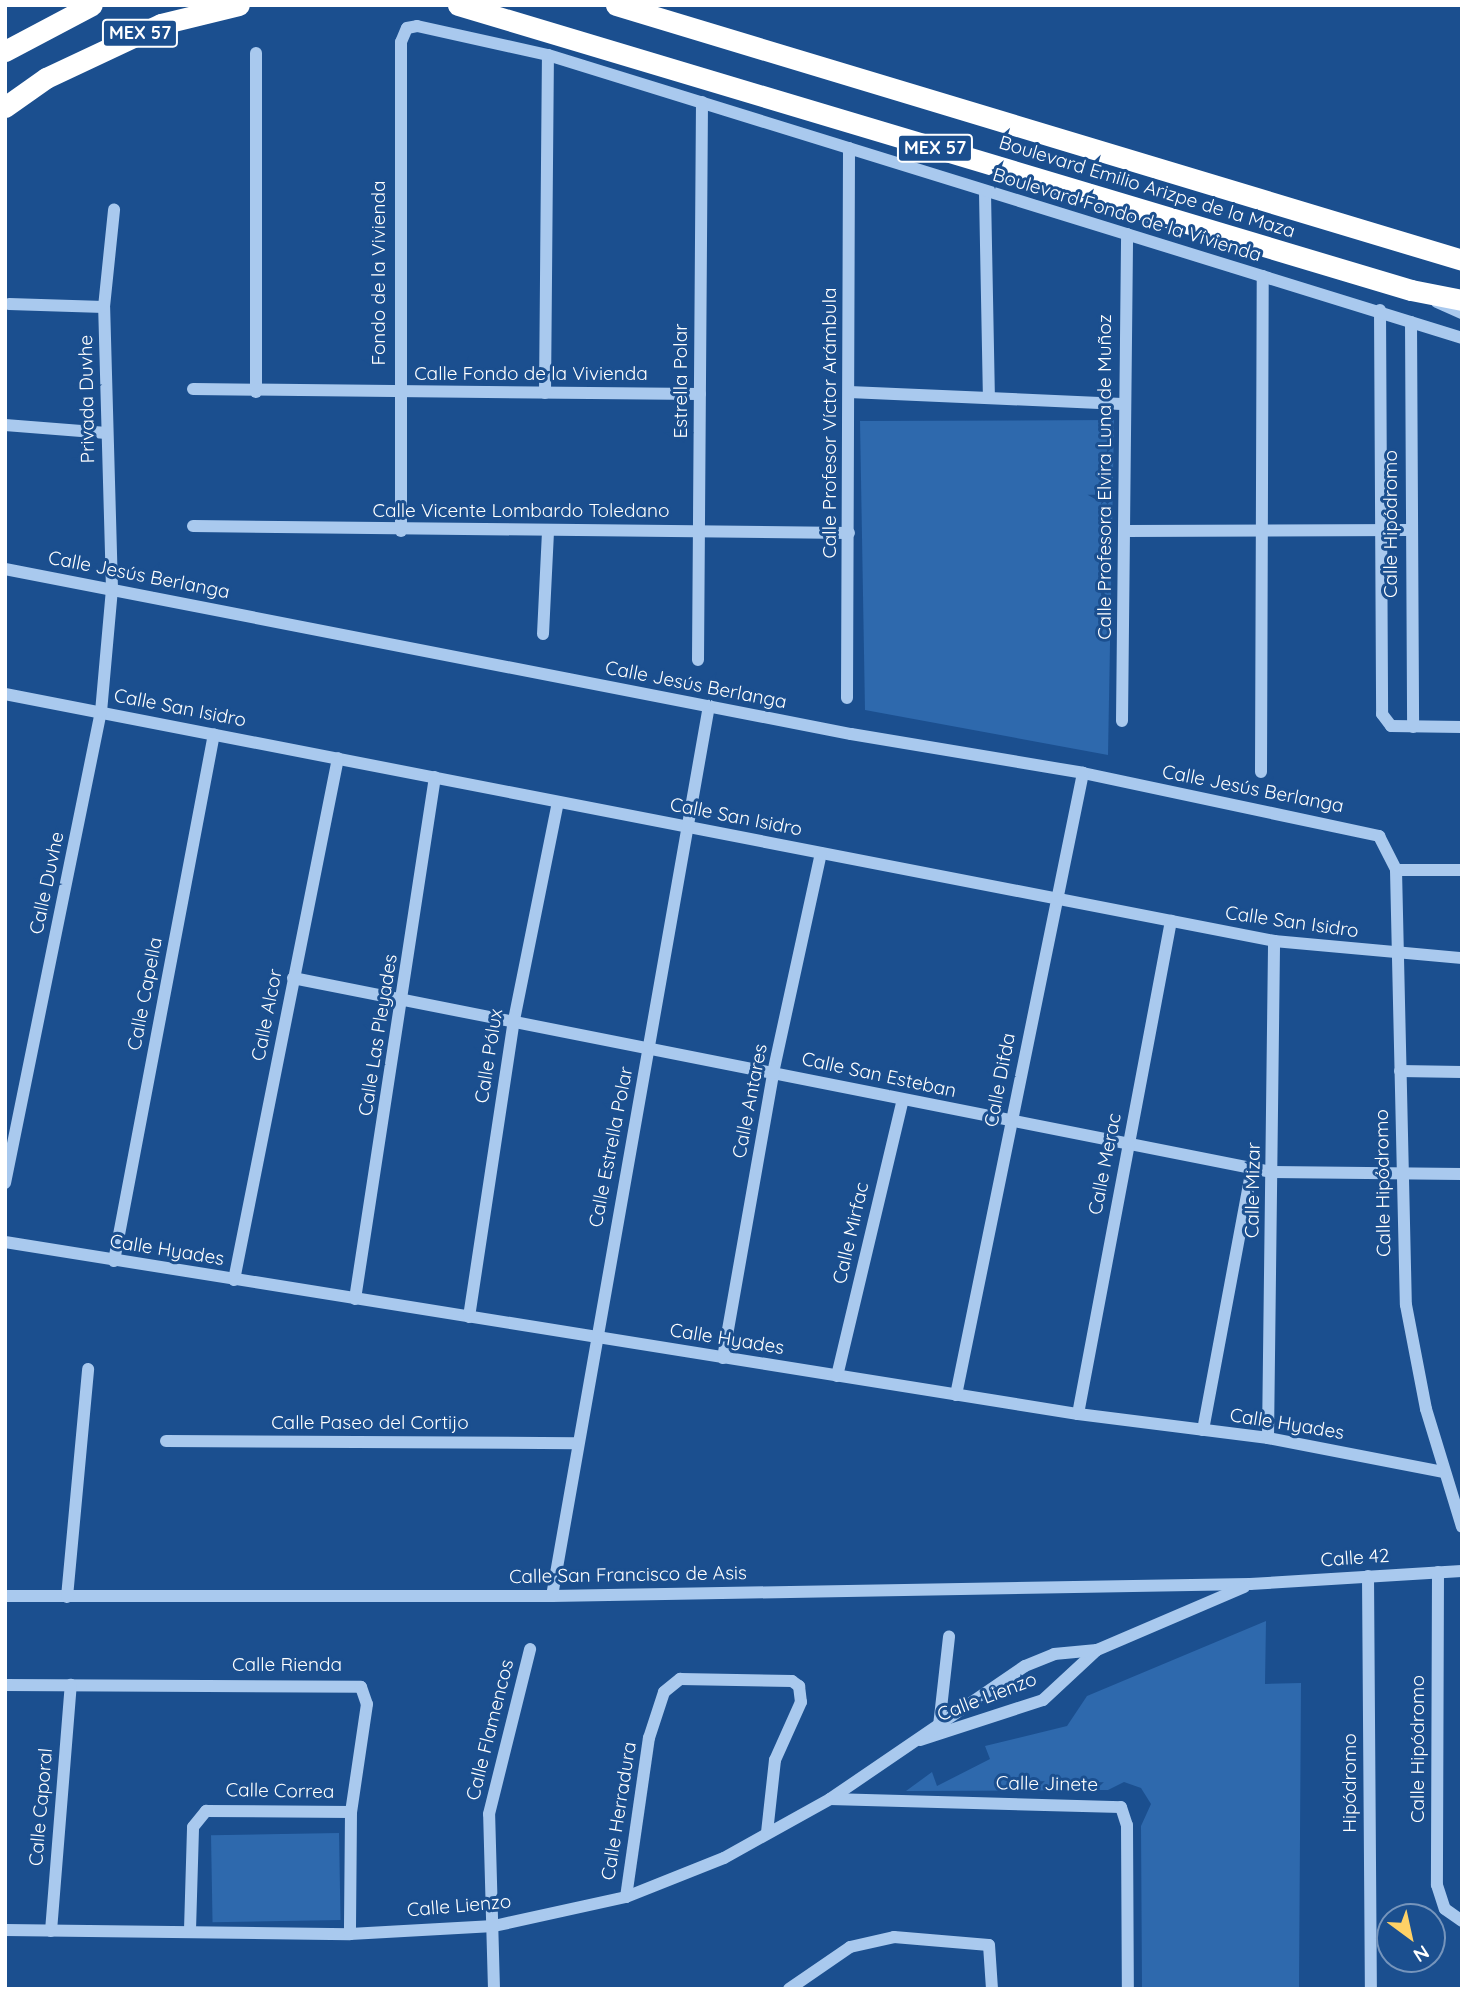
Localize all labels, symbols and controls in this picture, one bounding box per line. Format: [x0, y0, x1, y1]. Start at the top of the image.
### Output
road number: MEX 57 [102, 18, 178, 48]
street label: Boulevard Emilio Arizpe de la Maza [996, 131, 1298, 243]
road number: MEX 57 [897, 134, 974, 162]
street label: Boulevard Fondo de la Vivienda [990, 163, 1264, 267]
street label: Fondo de la Vivienda [368, 180, 390, 366]
street label: Calle Profesor Víctor Arámbula [819, 287, 841, 559]
street label: Calle Profesora Elvira Luna de Muñoz [1094, 314, 1116, 640]
street label: Estrella Polar [670, 323, 692, 439]
street label: Privada Duvhe [74, 335, 100, 463]
street label: Calle Fondo de la Vivienda [414, 363, 648, 385]
street label: Calle Hipódromo [1380, 450, 1402, 598]
street label: Calle Vicente Lombardo Toledano [372, 500, 670, 522]
street label: Calle Jesús Berlanga [46, 546, 232, 604]
street label: Calle Jesús Berlanga [603, 656, 789, 714]
street label: Calle San Isidro [112, 684, 248, 732]
street label: Calle Jesús Berlanga [1160, 760, 1346, 818]
street label: Calle San Isidro [668, 793, 804, 841]
street label: Calle Duvhe [25, 830, 69, 936]
street label: Calle San Isidro [1224, 901, 1360, 943]
street label: Calle Capella [123, 935, 167, 1053]
street label: Calle Las Pleyades [354, 952, 402, 1118]
street label: Calle Alcor [247, 967, 287, 1063]
street label: Calle Pólux [470, 1007, 508, 1105]
street label: Calle Difda [980, 1031, 1020, 1129]
street label: Calle Antares [728, 1042, 772, 1160]
street label: Calle San Esteban [800, 1047, 958, 1103]
street label: Calle Estrella Polar [584, 1065, 638, 1229]
street label: Calle Hipódromo [1370, 1109, 1396, 1257]
street label: Calle Merac [1084, 1111, 1126, 1217]
street label: Calle Mizar [1241, 1142, 1265, 1238]
street label: Calle Mirfac [828, 1180, 874, 1286]
street label: Calle Hyades [108, 1230, 226, 1270]
street label: Calle Hyades [668, 1319, 786, 1359]
street label: Calle Hyades [1228, 1404, 1346, 1444]
street label: Calle Paseo del Cortijo [271, 1412, 469, 1434]
street label: Calle 42 [1320, 1544, 1390, 1572]
street label: Calle San Francisco de Asis [509, 1562, 747, 1588]
street label: Calle Rienda [232, 1654, 342, 1676]
street label: Calle Flamencos [461, 1657, 519, 1803]
street label: Calle Lienzo [934, 1668, 1040, 1726]
street label: Calle Hipódromo [1407, 1675, 1429, 1823]
street label: Hipódromo [1339, 1733, 1361, 1833]
street label: Calle Herradura [597, 1740, 641, 1882]
street label: Calle Caporal [24, 1747, 58, 1867]
street label: Calle Jinete [996, 1772, 1098, 1796]
street label: Calle Correa [225, 1779, 335, 1803]
street label: Calle Lienzo [406, 1890, 512, 1922]
north arrow [1376, 1903, 1446, 1973]
text: N [1409, 1940, 1434, 1968]

